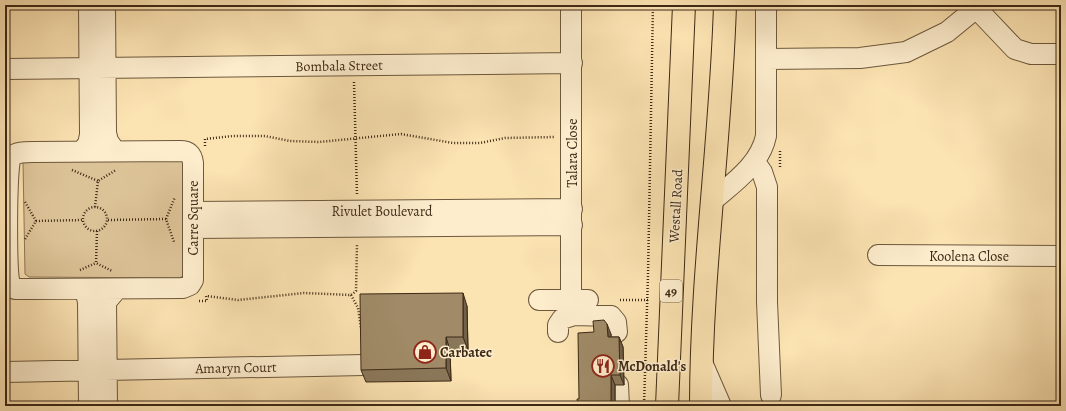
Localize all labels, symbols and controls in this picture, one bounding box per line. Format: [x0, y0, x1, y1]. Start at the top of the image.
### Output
street label: Bombala Street [295, 56, 383, 76]
street label: Talara Close [563, 119, 582, 187]
street label: Westall Road [665, 168, 687, 244]
street label: Carre Square [184, 181, 203, 255]
street label: Rivulet Boulevard [332, 202, 433, 221]
street label: Koolena Close [929, 247, 1009, 266]
road number: 49 [660, 280, 682, 302]
shop icon: Carbatec [412, 339, 438, 365]
place label: Carbatec [440, 343, 492, 362]
restaurant icon: McDonald's [590, 353, 616, 379]
place label: McDonald's [618, 357, 686, 376]
street label: Amaryn Court [194, 358, 277, 378]

